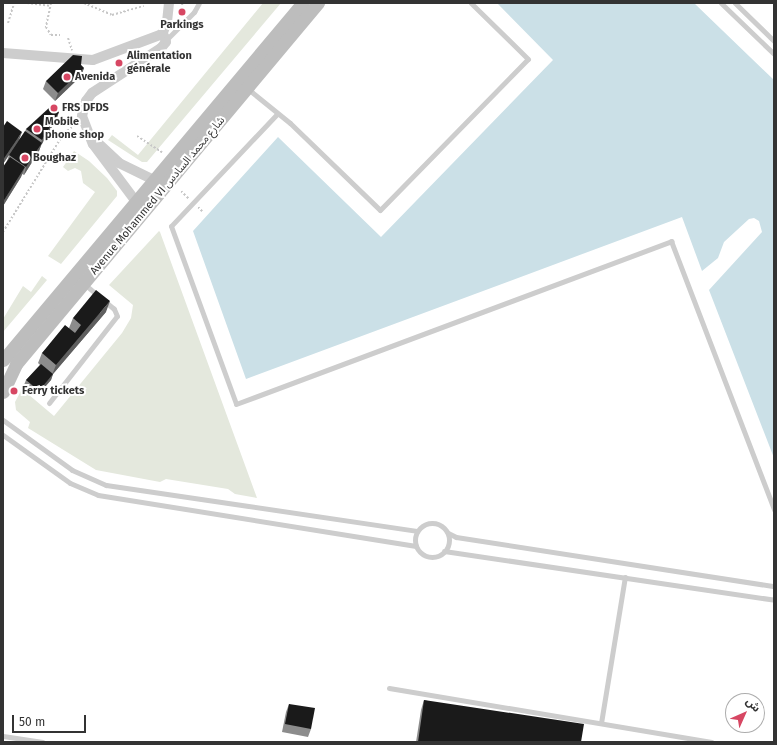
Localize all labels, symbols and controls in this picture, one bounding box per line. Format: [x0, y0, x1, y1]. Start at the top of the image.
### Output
marker: Parkings [177, 7, 187, 17]
place label: Parkings [160, 18, 204, 32]
place label: Alimentation générale [127, 50, 192, 76]
marker: Alimentation générale [114, 58, 124, 68]
place label: Avenida [75, 70, 115, 84]
marker: Avenida [62, 72, 72, 82]
place label: FRS DFDS [62, 101, 109, 115]
marker: FRS DFDS [49, 103, 59, 113]
street label: Avenue Mohammed VI شارع محمد السادس [88, 114, 228, 278]
place label: Mobile phone shop [45, 116, 104, 142]
marker: Mobile phone shop [32, 124, 42, 134]
place label: Boughaz [33, 151, 76, 165]
marker: Boughaz [20, 153, 30, 163]
place label: Ferry tickets [22, 384, 84, 398]
marker: Ferry tickets [9, 386, 19, 396]
north arrow [725, 693, 765, 733]
text: ش [743, 695, 763, 715]
scale bar [14, 707, 88, 733]
text: 50 m [19, 715, 45, 729]

